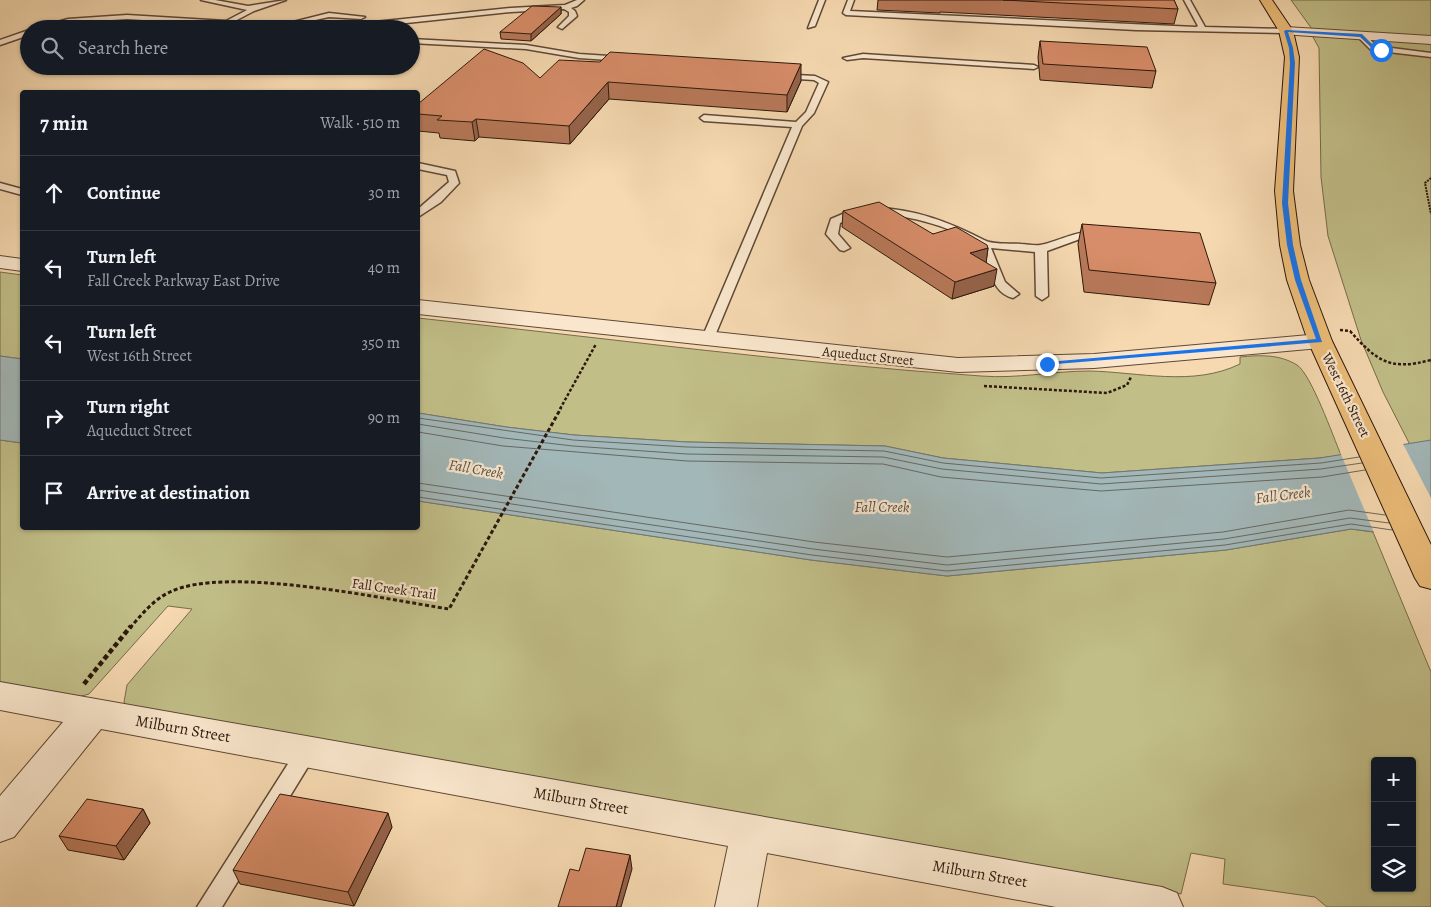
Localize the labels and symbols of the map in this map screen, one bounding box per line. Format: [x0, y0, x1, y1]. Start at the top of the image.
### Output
route start [1370, 39, 1393, 62]
street label: Aqueduct Street [820, 342, 915, 370]
street label: West 16th Street [1317, 349, 1375, 441]
route end [1036, 353, 1059, 376]
water label: Fall Creek [447, 454, 505, 484]
water label: Fall Creek [1255, 482, 1312, 508]
water label: Fall Creek [855, 497, 910, 517]
street label: Fall Creek Trail [351, 574, 438, 604]
street label: Milburn Street [134, 710, 232, 748]
street label: Milburn Street [532, 782, 630, 820]
street label: Milburn Street [931, 855, 1029, 893]

